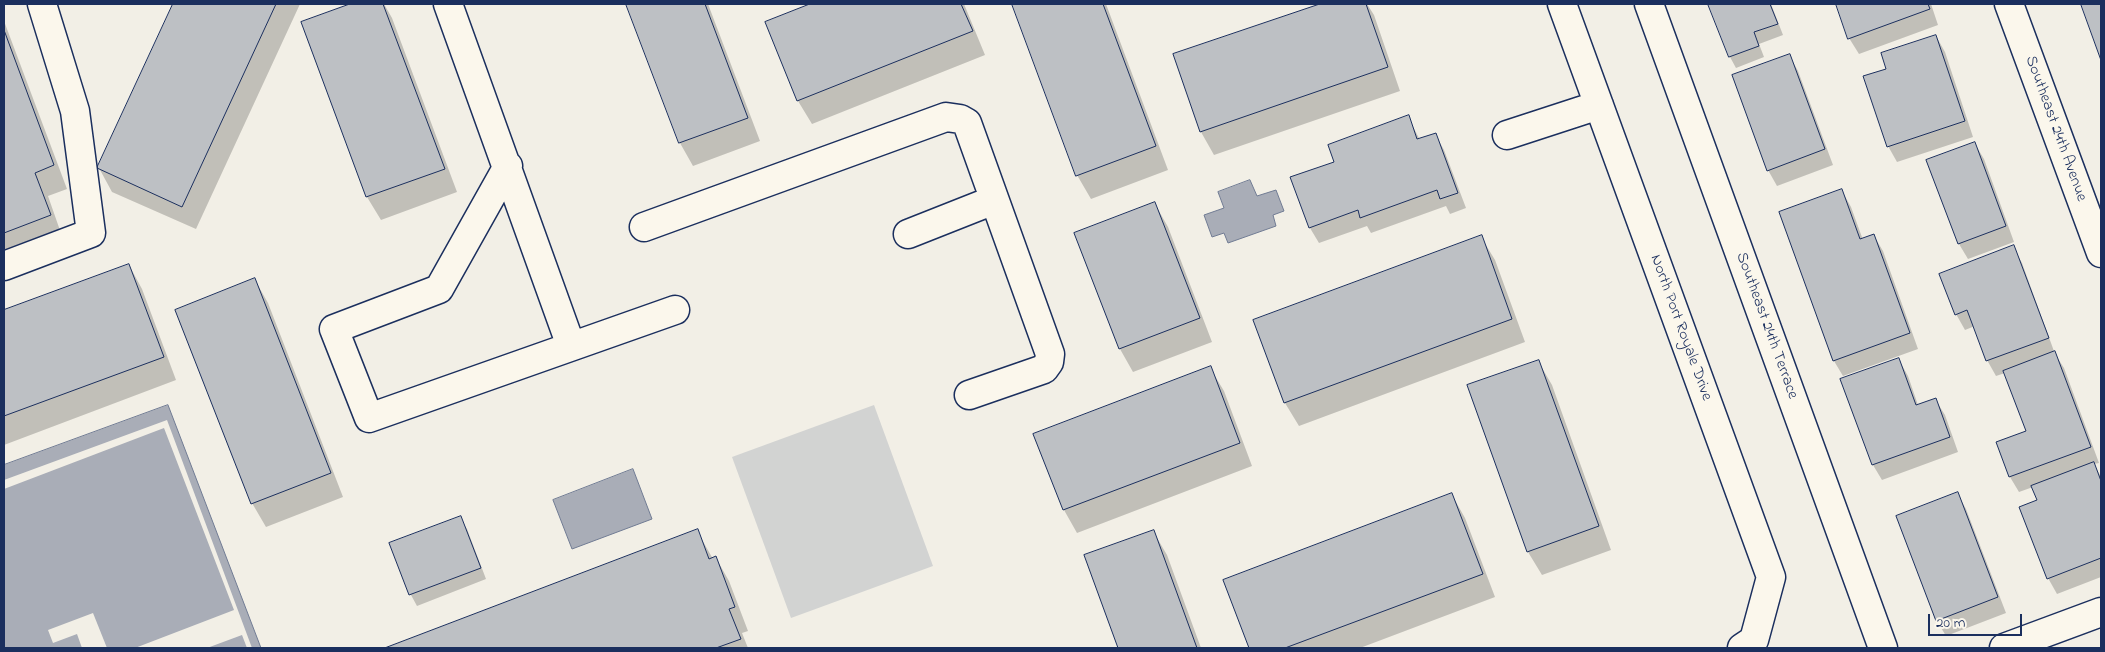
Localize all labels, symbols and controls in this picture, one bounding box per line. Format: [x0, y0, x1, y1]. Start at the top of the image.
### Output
street label: Southeast 24th Avenue [2020, 54, 2090, 204]
street label: Southeast 24th Terrace [1731, 250, 1801, 402]
street label: North Port Royale Drive [1645, 252, 1715, 404]
scale bar [1930, 604, 2024, 636]
text: 20 m [1936, 612, 1965, 634]

